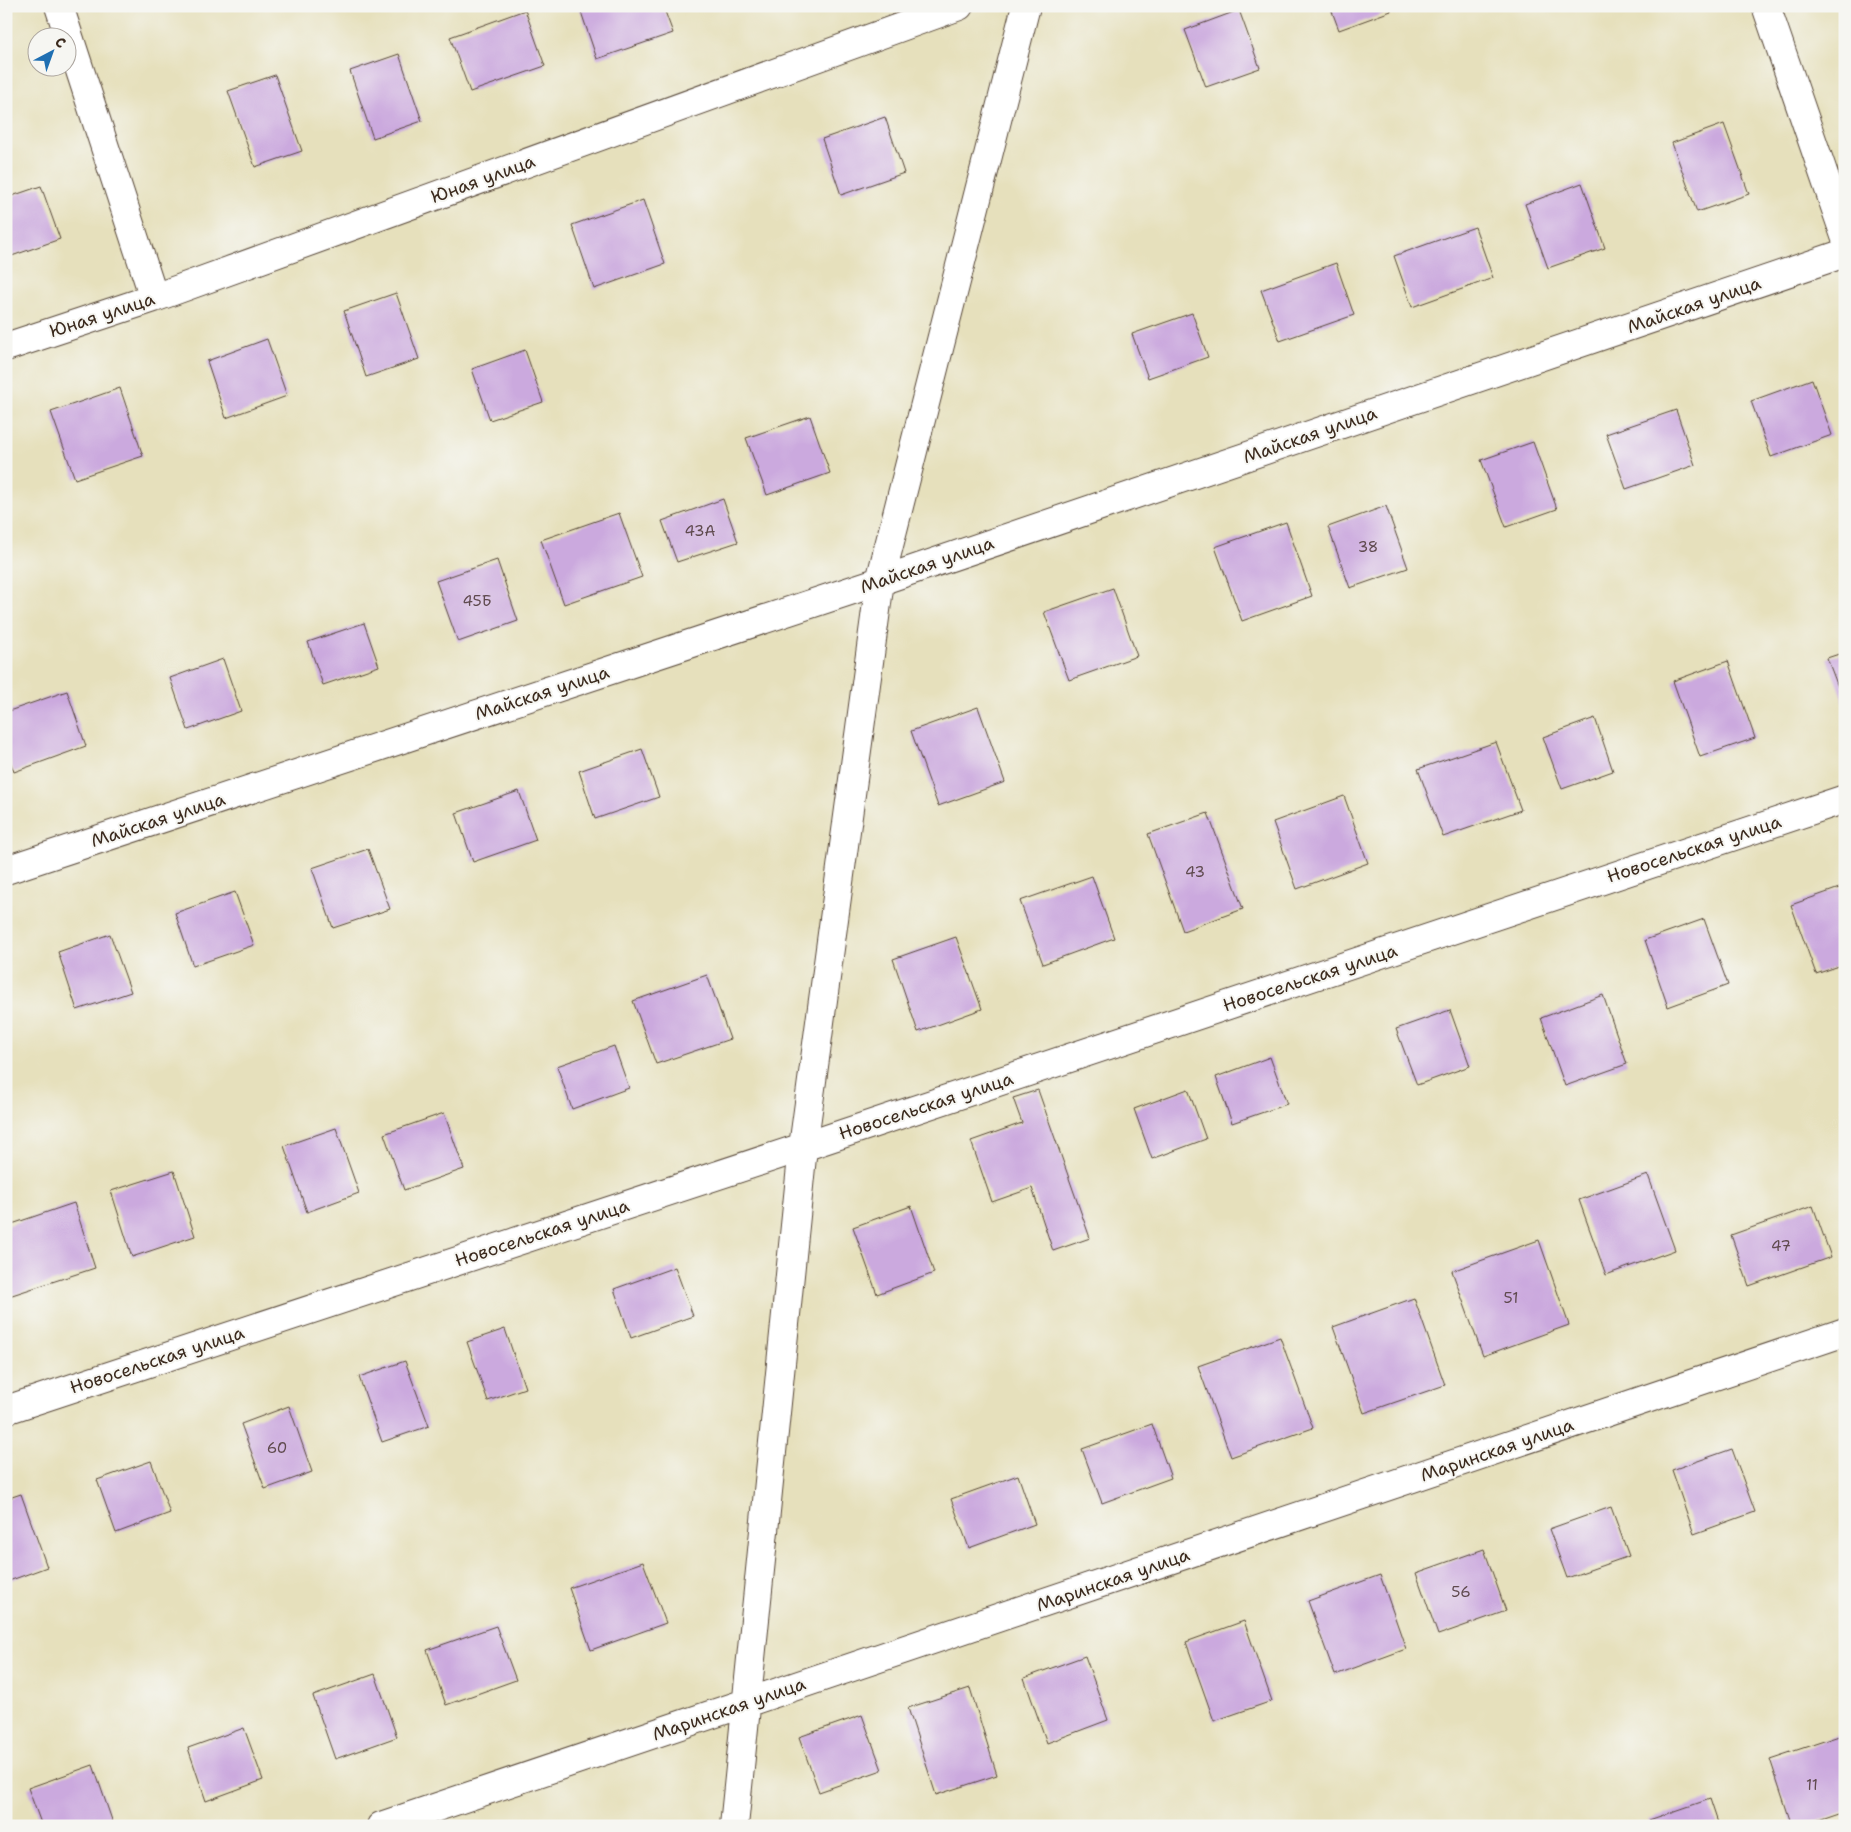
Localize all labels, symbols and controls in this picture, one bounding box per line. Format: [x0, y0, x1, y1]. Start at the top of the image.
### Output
north arrow [28, 28, 78, 78]
text: С [51, 33, 70, 52]
street label: Юная улица [428, 149, 538, 209]
street label: Майская улица [1624, 271, 1764, 339]
street label: Юная улица [46, 287, 158, 343]
street label: Майская улица [1240, 401, 1380, 469]
house number: 43А [685, 521, 716, 541]
street label: Майская улица [857, 531, 997, 599]
house number: 38 [1358, 537, 1378, 557]
house number: 45Б [462, 591, 492, 611]
street label: Майская улица [472, 660, 612, 726]
street label: Майская улица [88, 787, 228, 853]
street label: Новосельская улица [1604, 809, 1784, 889]
house number: 43 [1185, 862, 1205, 882]
street label: Новосельская улица [1220, 938, 1400, 1018]
street label: Новосельская улица [836, 1066, 1016, 1146]
street label: Новосельская улица [452, 1193, 632, 1273]
house number: 47 [1771, 1236, 1791, 1256]
house number: 51 [1504, 1288, 1518, 1308]
street label: Новосельская улица [67, 1320, 247, 1400]
street label: Маринская улица [1417, 1412, 1577, 1488]
house number: 60 [267, 1438, 287, 1458]
street label: Маринская улица [1033, 1542, 1193, 1618]
house number: 56 [1451, 1582, 1471, 1602]
street label: Маринская улица [649, 1671, 809, 1747]
house number: 11 [1806, 1775, 1818, 1795]

